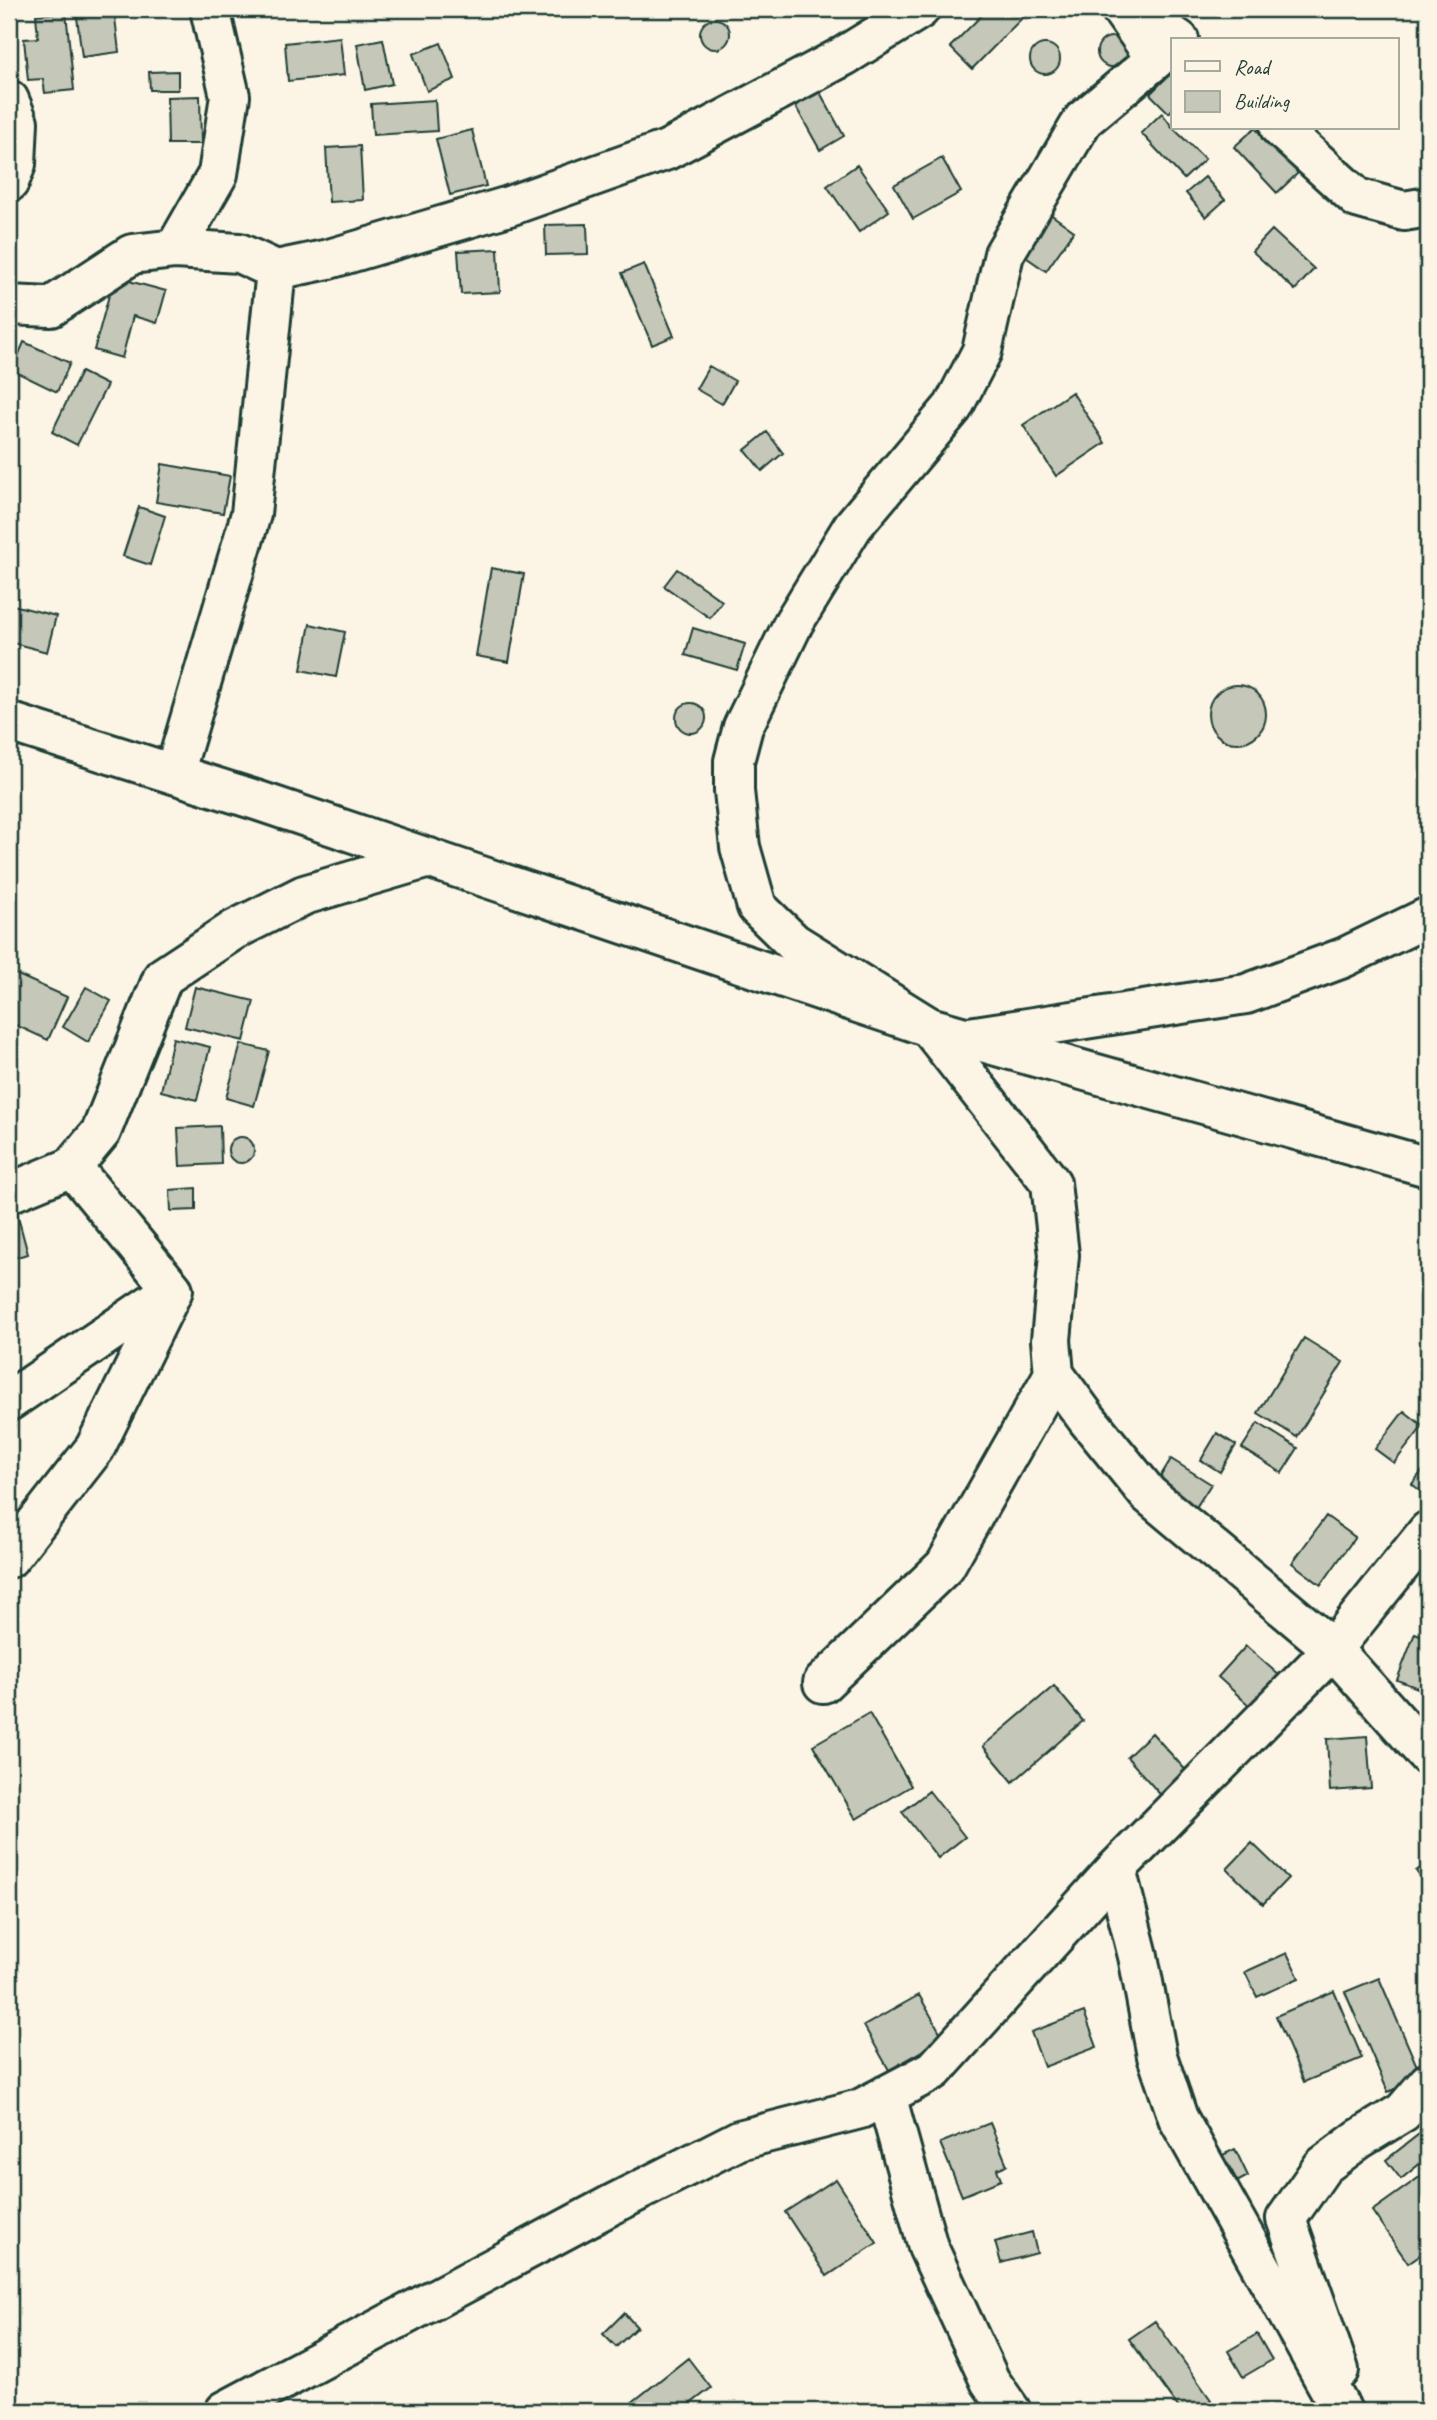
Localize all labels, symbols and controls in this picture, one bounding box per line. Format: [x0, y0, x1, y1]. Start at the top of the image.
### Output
legend [1171, 38, 1398, 130]
text: Road [1234, 54, 1273, 80]
text: Building [1234, 88, 1291, 114]

